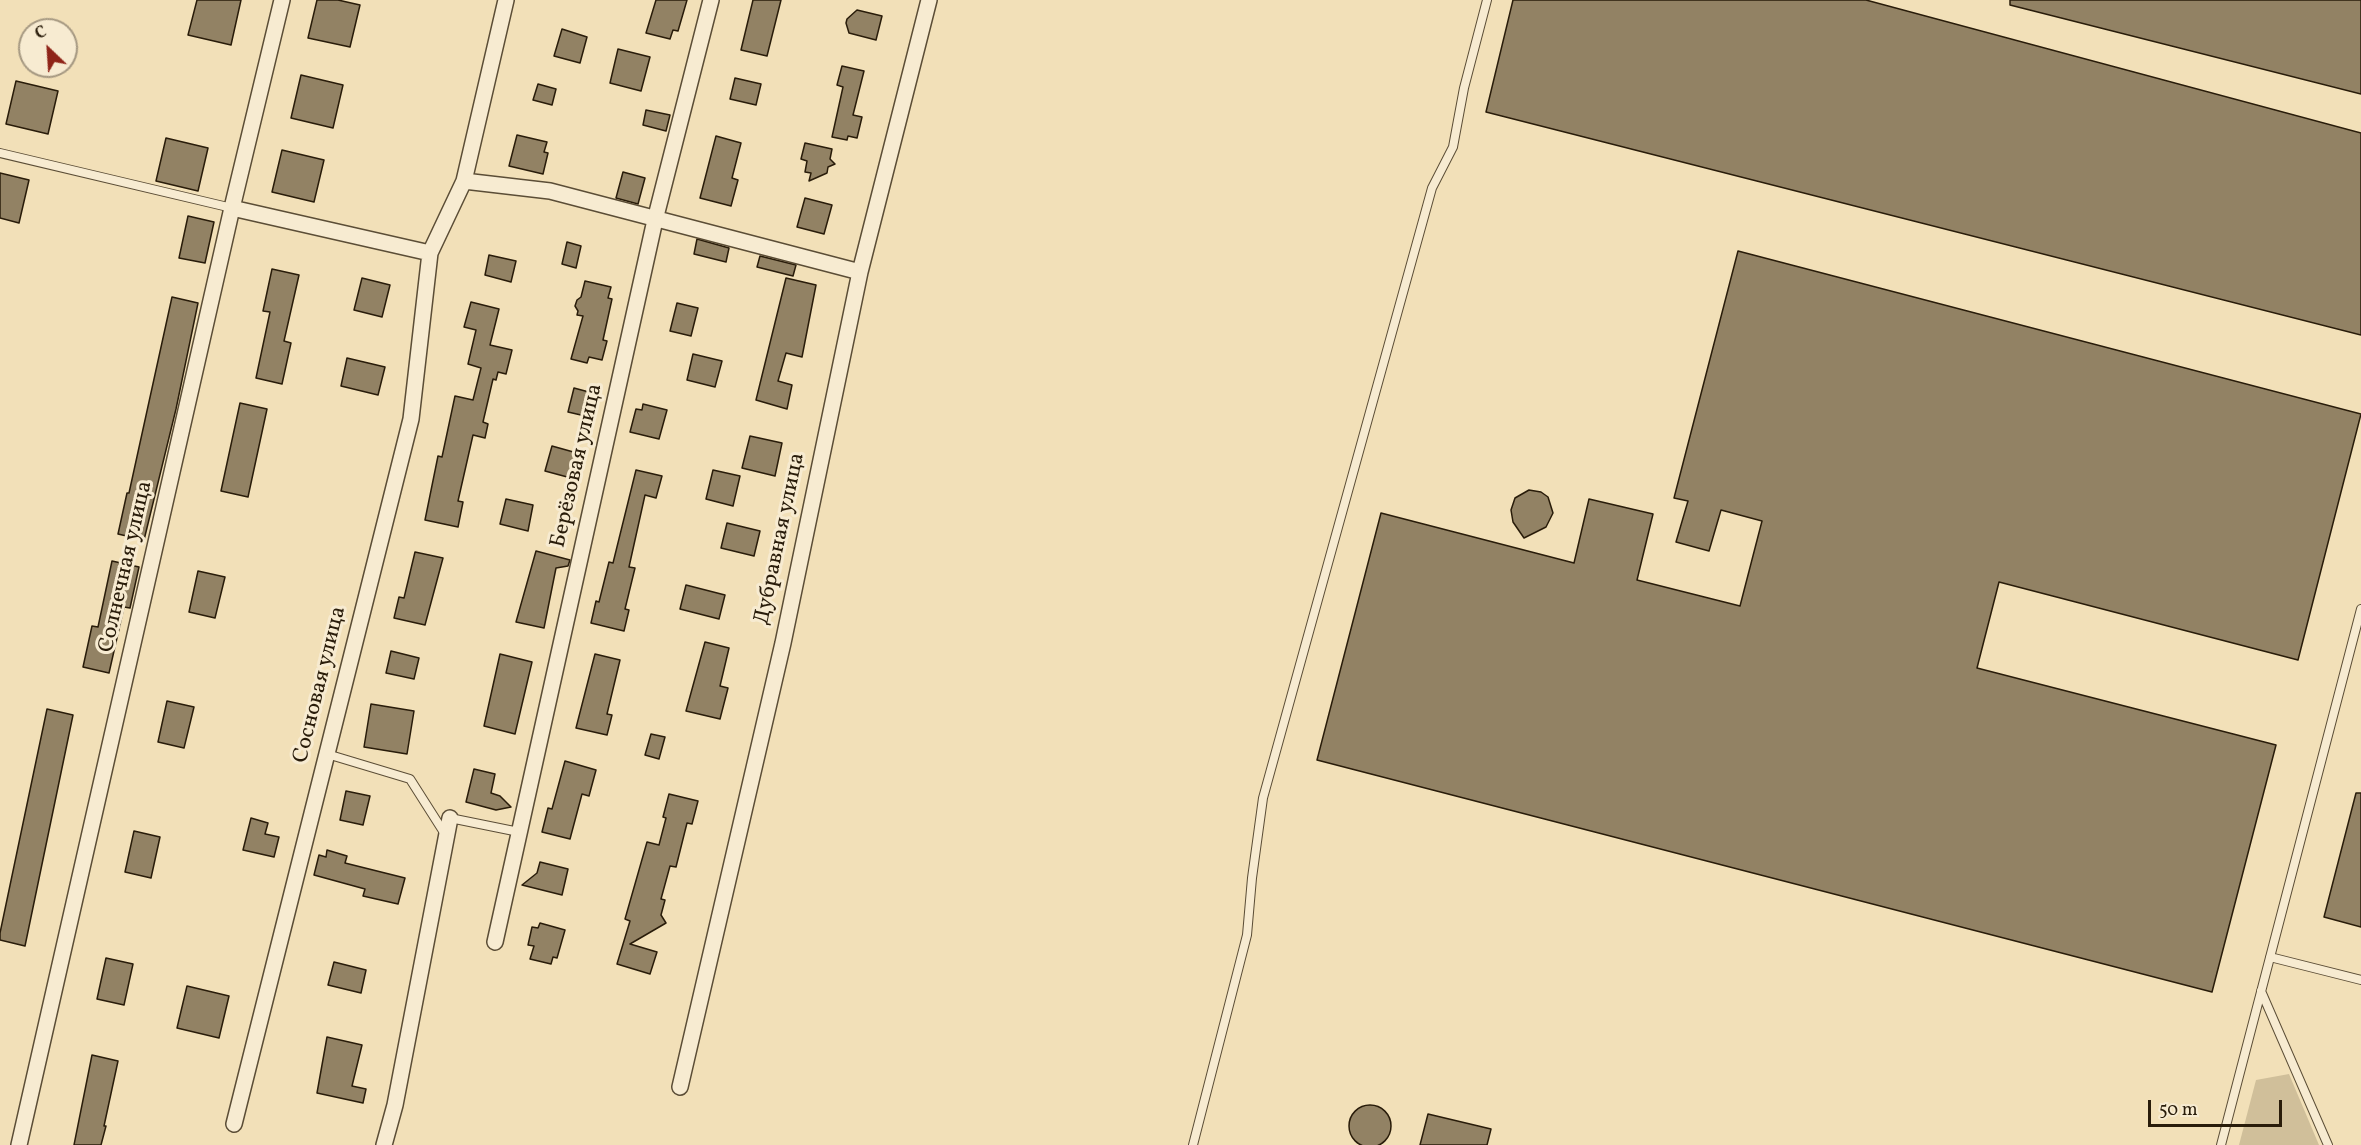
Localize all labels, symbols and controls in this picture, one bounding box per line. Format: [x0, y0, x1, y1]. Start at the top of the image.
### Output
north arrow [18, 18, 78, 78]
text: С [32, 21, 51, 46]
street label: Берёзовая улица [546, 381, 610, 551]
street label: Дубравная улица [750, 451, 812, 627]
street label: Солнечная улица [94, 479, 160, 655]
street label: Сосновая улица [289, 604, 353, 766]
scale bar [2151, 1088, 2284, 1126]
text: 50 m [2159, 1098, 2198, 1123]

